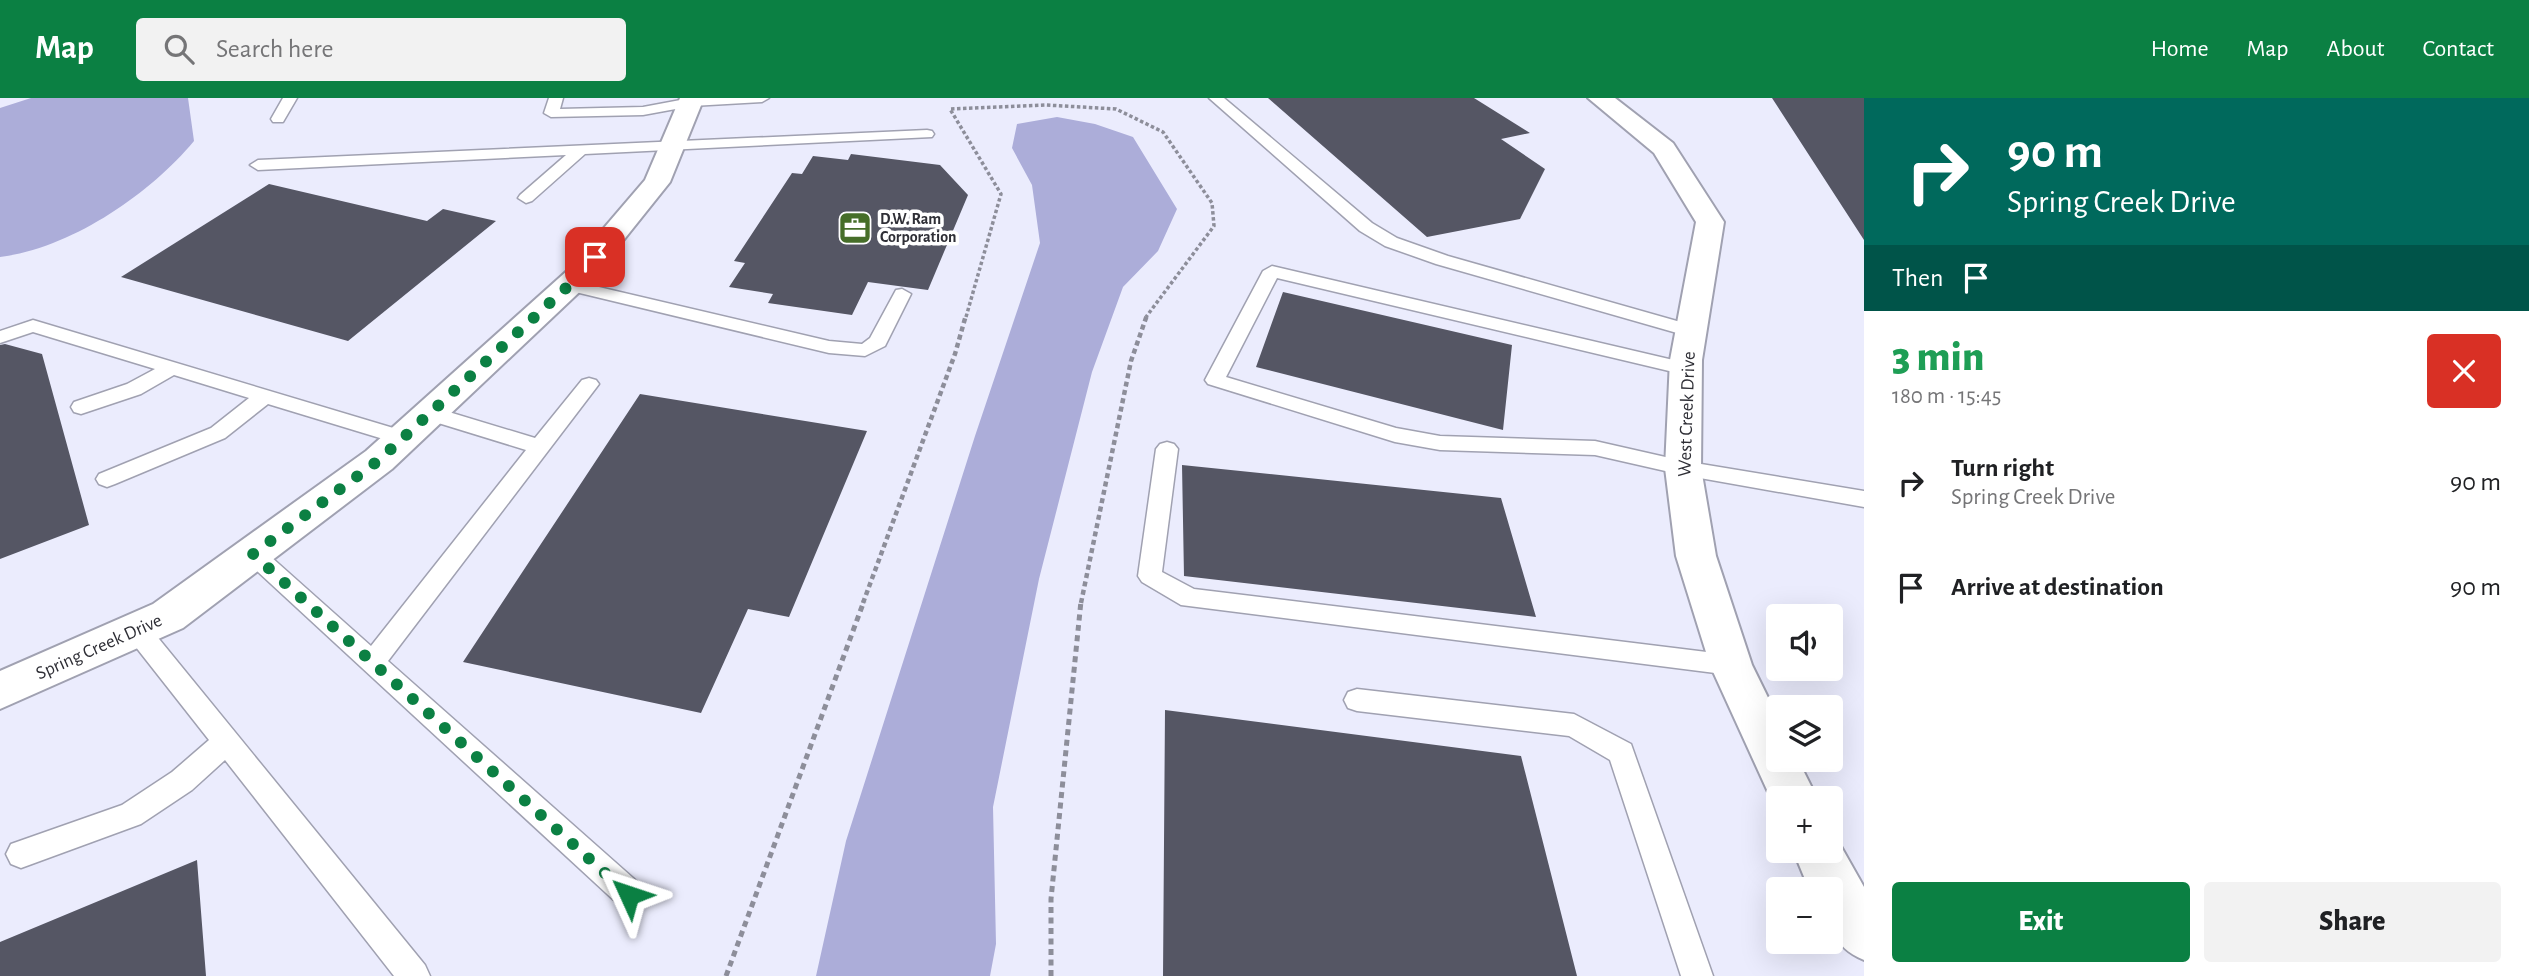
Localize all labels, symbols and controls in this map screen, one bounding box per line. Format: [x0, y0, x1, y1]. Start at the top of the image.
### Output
search box [136, 18, 626, 81]
icon: search [160, 30, 198, 68]
text: Map [35, 32, 94, 65]
text: Search here [216, 36, 334, 62]
text: Home [2151, 37, 2209, 61]
text: Map [2247, 37, 2289, 61]
text: About [2327, 37, 2384, 61]
text: Contact [2422, 37, 2494, 61]
icon: right [1892, 126, 1983, 217]
text: 90 m [2007, 128, 2103, 177]
text: Spring Creek Drive [2007, 186, 2236, 218]
office icon: D.W. Ram Corporation [836, 209, 874, 247]
place label: D.W. Ram Corporation [880, 211, 956, 245]
pin [565, 227, 625, 287]
icon: arrive [576, 238, 614, 276]
icon: arrive [1957, 259, 1995, 297]
text: Then [1892, 265, 1943, 291]
button: close [2427, 334, 2501, 408]
text: 3 min [1892, 336, 1984, 378]
street label: West Creek Drive [1675, 351, 1699, 477]
text: 180 m · 15:45 [1892, 385, 2001, 408]
text: Turn right [1951, 455, 2054, 481]
icon: right [1892, 464, 1930, 502]
text: 90 m [2450, 469, 2501, 495]
text: Spring Creek Drive [1951, 486, 2115, 509]
icon: arrive [1892, 569, 1930, 607]
text: Arrive at destination [1951, 574, 2164, 600]
text: 90 m [2450, 574, 2501, 600]
map controls [1766, 604, 1843, 954]
button: sound [1766, 604, 1843, 681]
street label: Spring Creek Drive [33, 611, 165, 683]
button: layers [1766, 695, 1843, 772]
button: + [1766, 786, 1843, 863]
position arrow [592, 858, 666, 932]
button: − [1766, 877, 1843, 954]
button: Exit [1892, 882, 2190, 962]
button: Share [2204, 882, 2501, 962]

